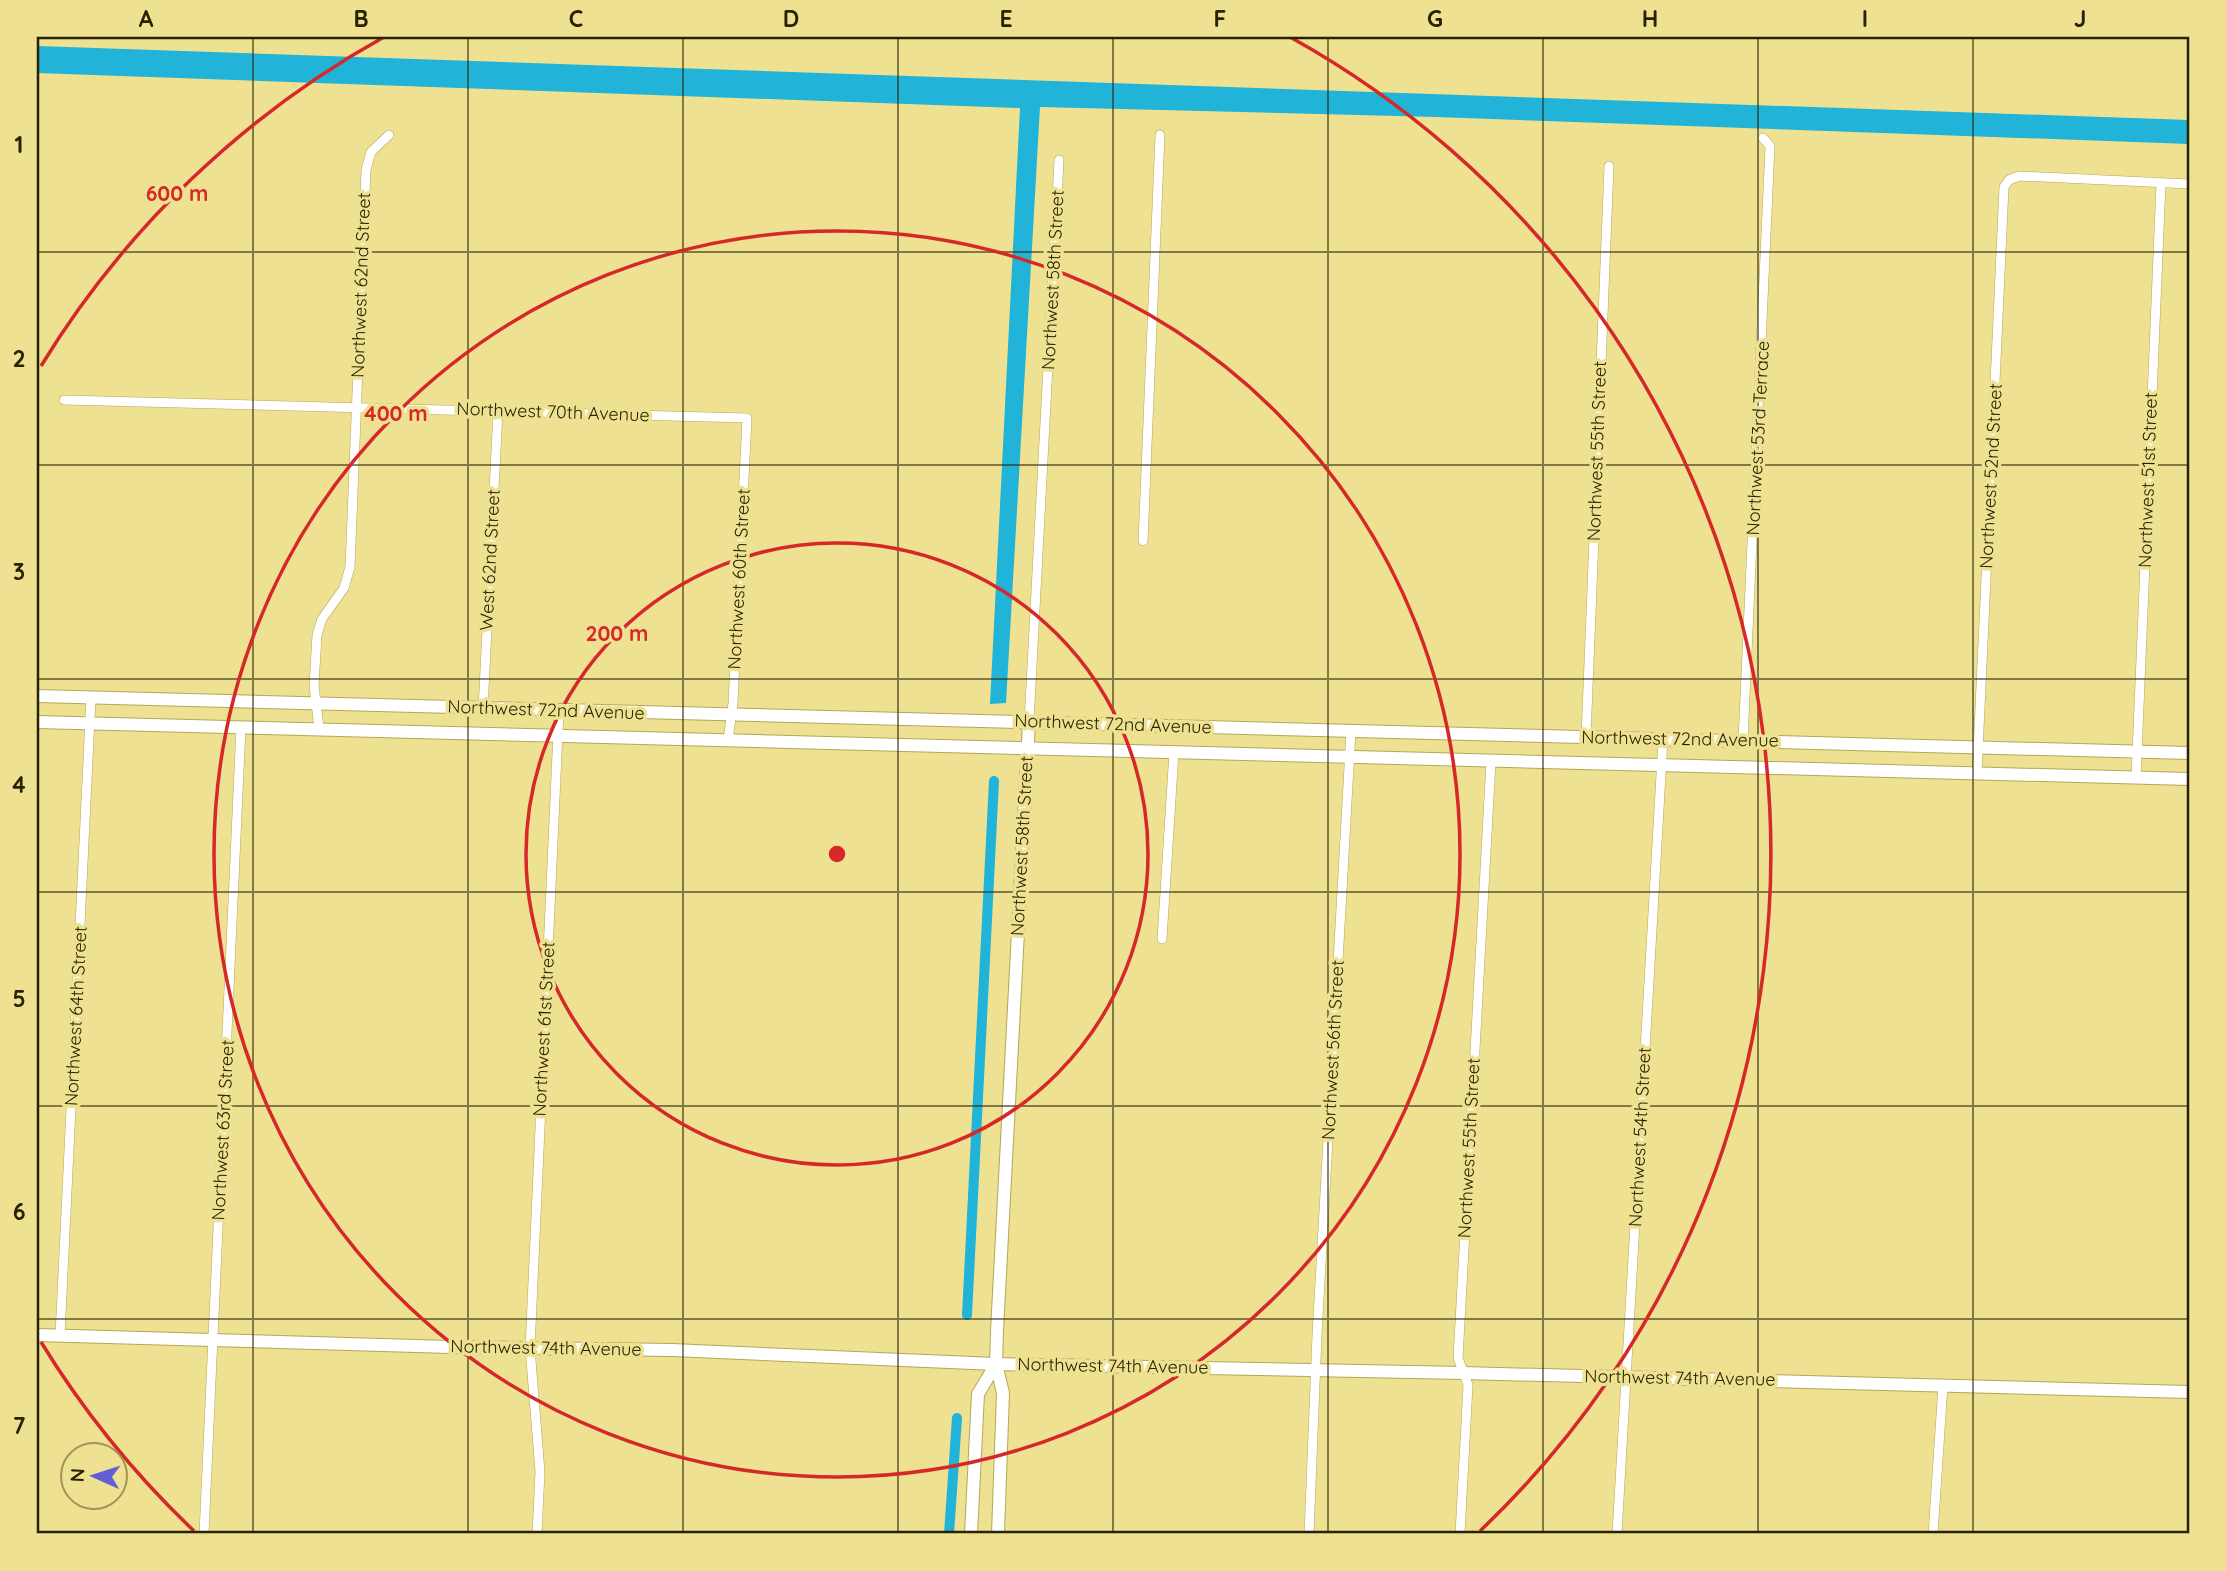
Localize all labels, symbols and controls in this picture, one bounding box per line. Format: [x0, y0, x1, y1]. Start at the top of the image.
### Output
text: A [139, 4, 154, 33]
text: B [353, 4, 369, 33]
text: C [569, 4, 583, 33]
text: D [783, 4, 799, 33]
text: E [999, 4, 1013, 33]
text: F [1214, 4, 1226, 33]
text: G [1427, 4, 1443, 33]
text: H [1642, 4, 1658, 33]
text: I [1862, 4, 1868, 33]
text: J [2074, 4, 2086, 33]
text: 1 [15, 130, 23, 159]
text: 600 m [146, 180, 208, 206]
street label: Northwest 58th Street [1036, 189, 1069, 371]
street label: Northwest 62nd Street [346, 192, 375, 378]
street label: Northwest 53rd Terrace [1741, 340, 1774, 536]
text: 2 [12, 344, 26, 373]
street label: Northwest 55th Street [1582, 360, 1611, 542]
street label: Northwest 52nd Street [1974, 383, 2007, 569]
street label: Northwest 51st Street [2133, 392, 2162, 568]
street label: Northwest 70th Avenue [456, 397, 650, 426]
text: 400 m [364, 400, 428, 426]
street label: Northwest 60th Street [722, 488, 755, 670]
street label: West 62nd Street [474, 489, 505, 631]
text: 3 [13, 557, 25, 586]
text: 200 m [586, 620, 648, 646]
street label: Northwest 72nd Avenue [447, 695, 645, 724]
street label: Northwest 72nd Avenue [1014, 709, 1212, 738]
street label: Northwest 72nd Avenue [1581, 725, 1779, 752]
street label: Northwest 58th Street [1005, 755, 1038, 937]
text: 4 [12, 770, 26, 799]
centre of rings [825, 842, 849, 866]
street label: Northwest 64th Street [59, 925, 92, 1107]
street label: Northwest 61st Street [527, 941, 560, 1117]
street label: Northwest 56th Street [1316, 959, 1349, 1141]
text: 5 [12, 984, 26, 1013]
street label: Northwest 63rd Street [206, 1039, 239, 1221]
street label: Northwest 54th Street [1623, 1046, 1656, 1228]
street label: Northwest 55th Street [1452, 1057, 1485, 1239]
text: 6 [13, 1197, 25, 1226]
street label: Northwest 74th Avenue [450, 1334, 642, 1361]
street label: Northwest 74th Avenue [1017, 1352, 1209, 1379]
street label: Northwest 74th Avenue [1584, 1364, 1776, 1391]
text: 7 [13, 1411, 26, 1440]
north arrow [60, 1442, 130, 1512]
text: N [65, 1468, 89, 1483]

